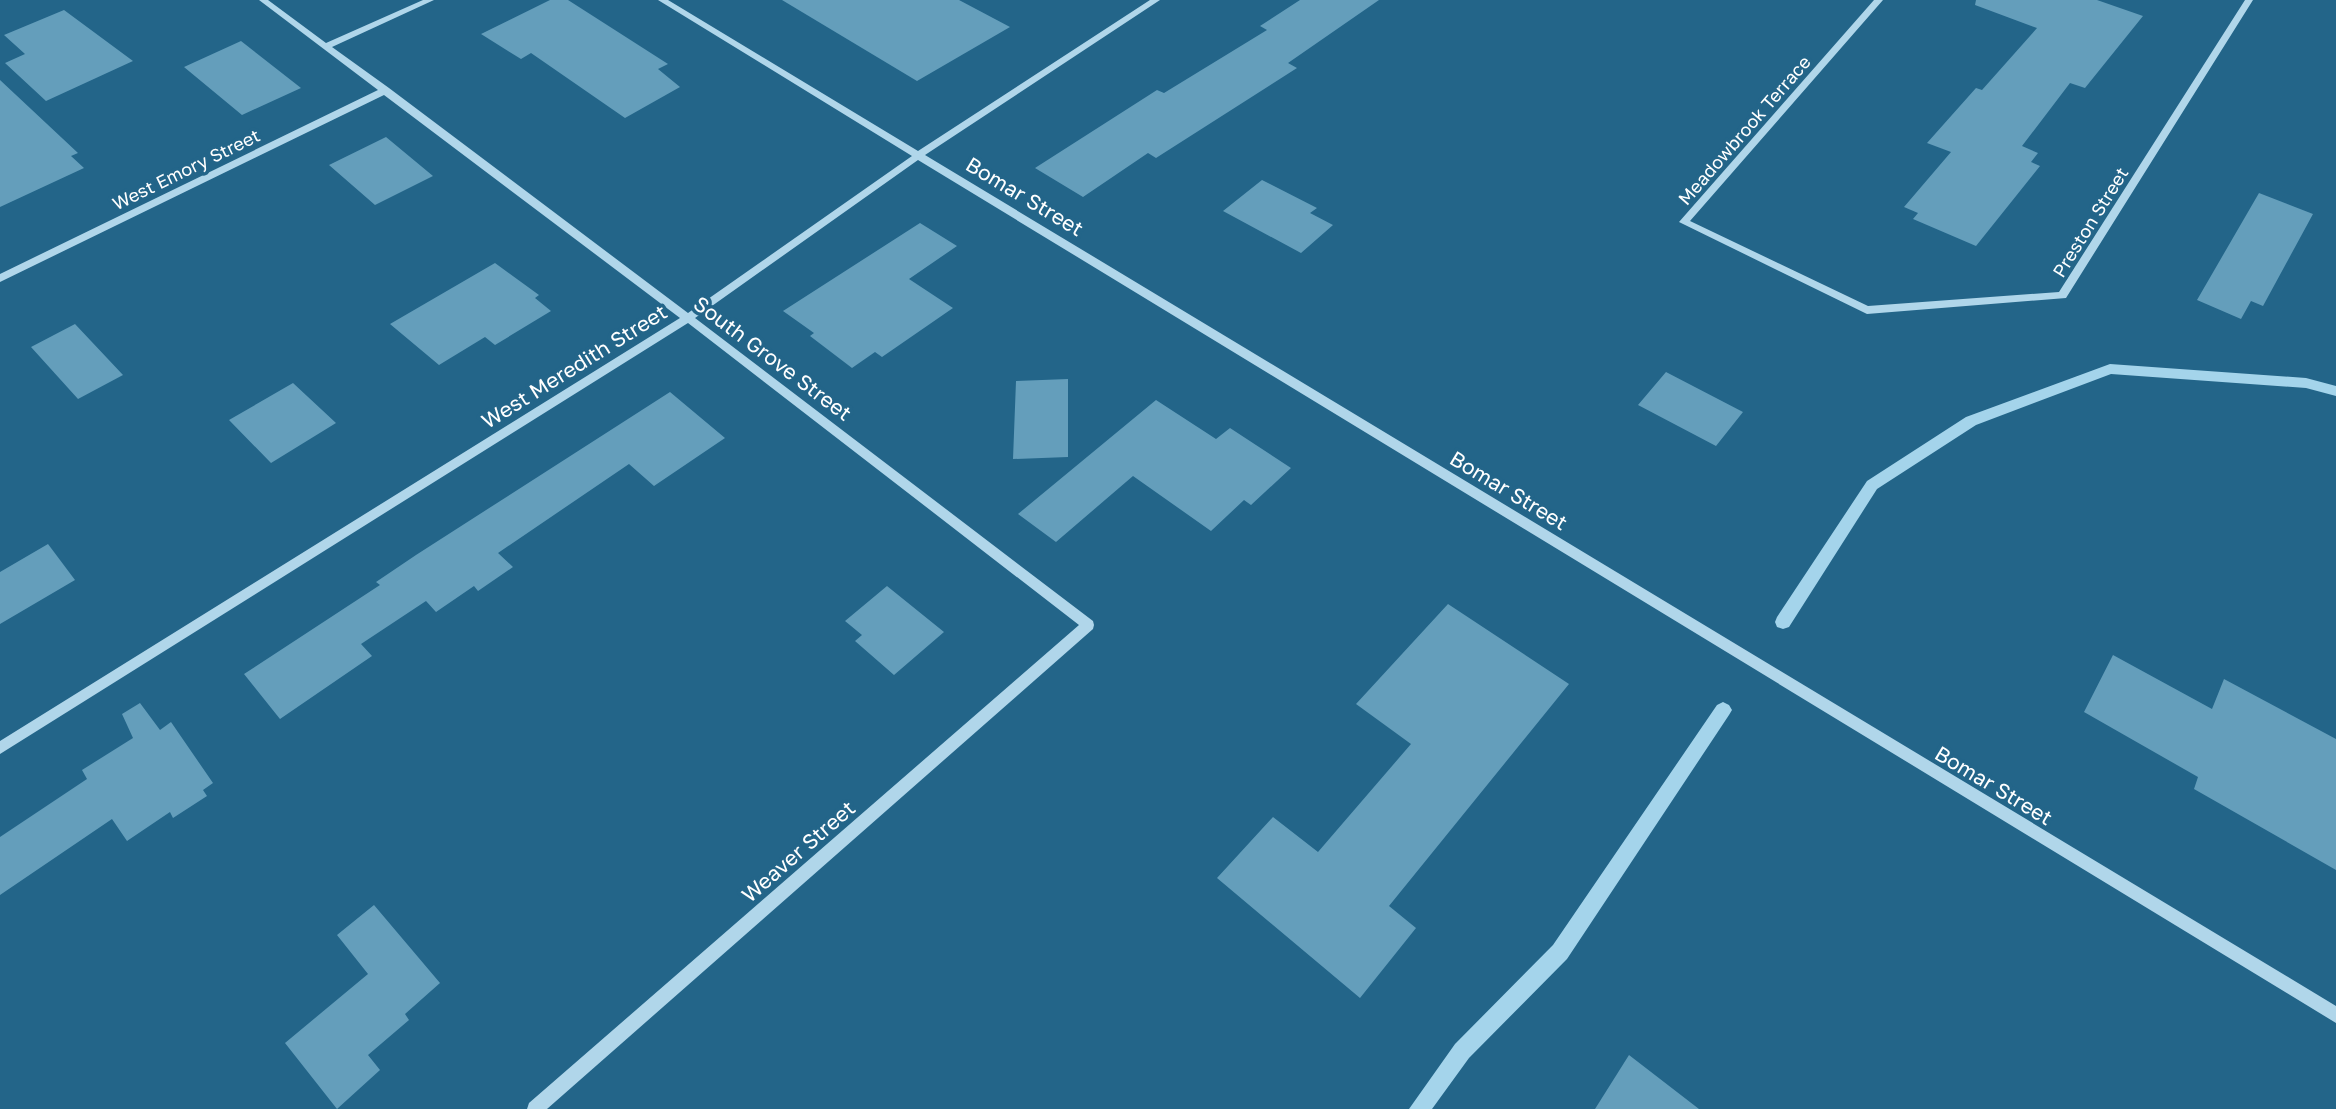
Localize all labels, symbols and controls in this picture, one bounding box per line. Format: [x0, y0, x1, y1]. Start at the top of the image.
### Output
street label: Meadowbrook Terrace [1673, 51, 1815, 209]
street label: West Emory Street [109, 124, 263, 214]
street label: Bomar Street [961, 151, 1089, 241]
street label: Preston Street [2047, 163, 2133, 281]
street label: South Grove Street [689, 290, 857, 426]
street label: West Meredith Street [476, 298, 672, 434]
street label: Bomar Street [1445, 445, 1573, 535]
street label: Bomar Street [1930, 740, 2058, 830]
street label: Weaver Street [736, 795, 860, 907]

